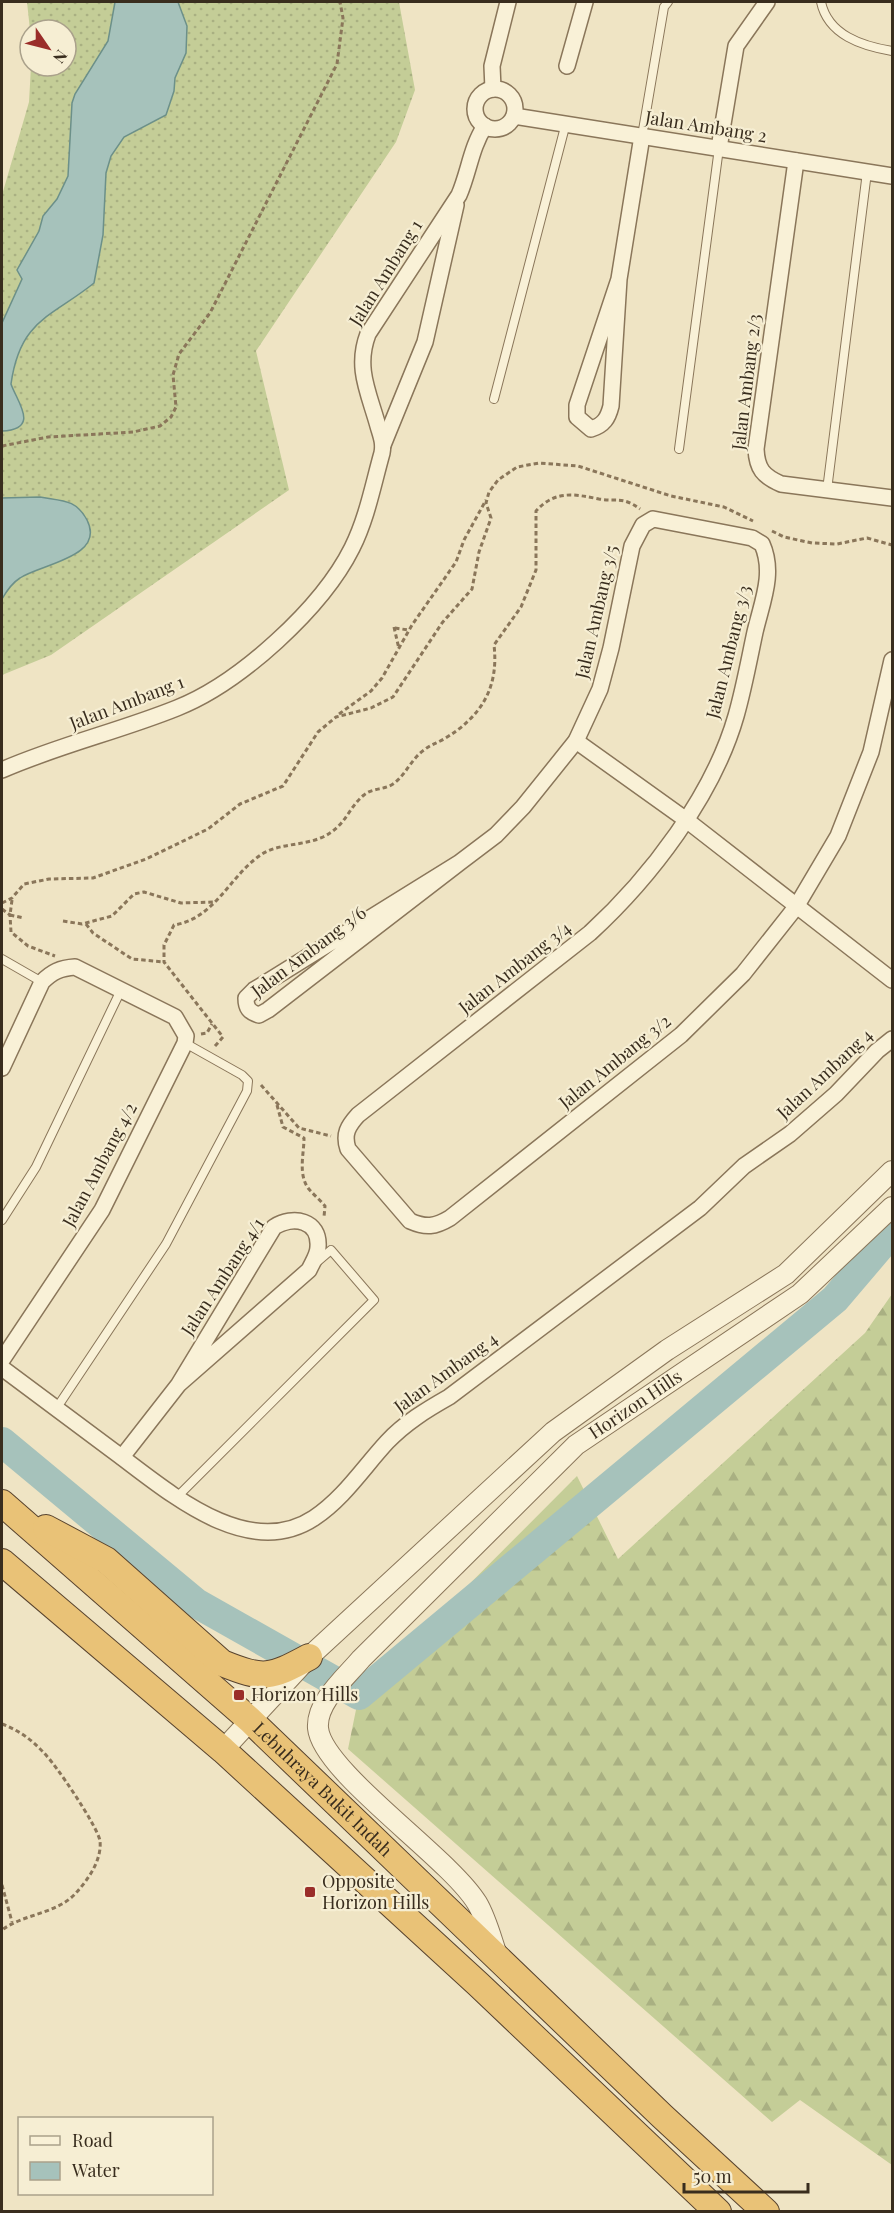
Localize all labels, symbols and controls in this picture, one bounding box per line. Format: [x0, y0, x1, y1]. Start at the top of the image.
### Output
north arrow [18, 18, 78, 78]
text: N [49, 46, 73, 68]
street label: Jalan Ambang 2 [643, 104, 769, 147]
street label: Jalan Ambang 1 [342, 215, 428, 331]
street label: Jalan Ambang 2/3 [726, 312, 766, 452]
street label: Jalan Ambang 3/5 [569, 543, 623, 682]
street label: Jalan Ambang 3/3 [700, 583, 756, 722]
street label: Jalan Ambang 1 [65, 669, 188, 735]
street label: Jalan Ambang 3/6 [245, 900, 371, 1003]
street label: Jalan Ambang 3/4 [452, 916, 576, 1019]
street label: Jalan Ambang 3/2 [553, 1009, 675, 1114]
street label: Jalan Ambang 4 [771, 1023, 877, 1125]
street label: Jalan Ambang 4/2 [56, 1098, 142, 1232]
street label: Jalan Ambang 4/1 [175, 1213, 269, 1341]
street label: Jalan Ambang 4 [388, 1326, 502, 1419]
street label: Horizon Hills [584, 1364, 686, 1444]
place label: Horizon Hills [251, 1682, 358, 1706]
marker: Horizon Hills [232, 1688, 246, 1702]
street label: Lebuhraya Bukit Indah [248, 1716, 398, 1862]
place label: Opposite Horizon Hills [322, 1869, 429, 1914]
marker: Opposite Horizon Hills [303, 1885, 317, 1899]
legend [18, 2117, 213, 2195]
text: Road [72, 2128, 113, 2152]
scale bar [684, 2156, 808, 2194]
text: Water [71, 2158, 120, 2182]
text: 50 m [693, 2164, 732, 2188]

